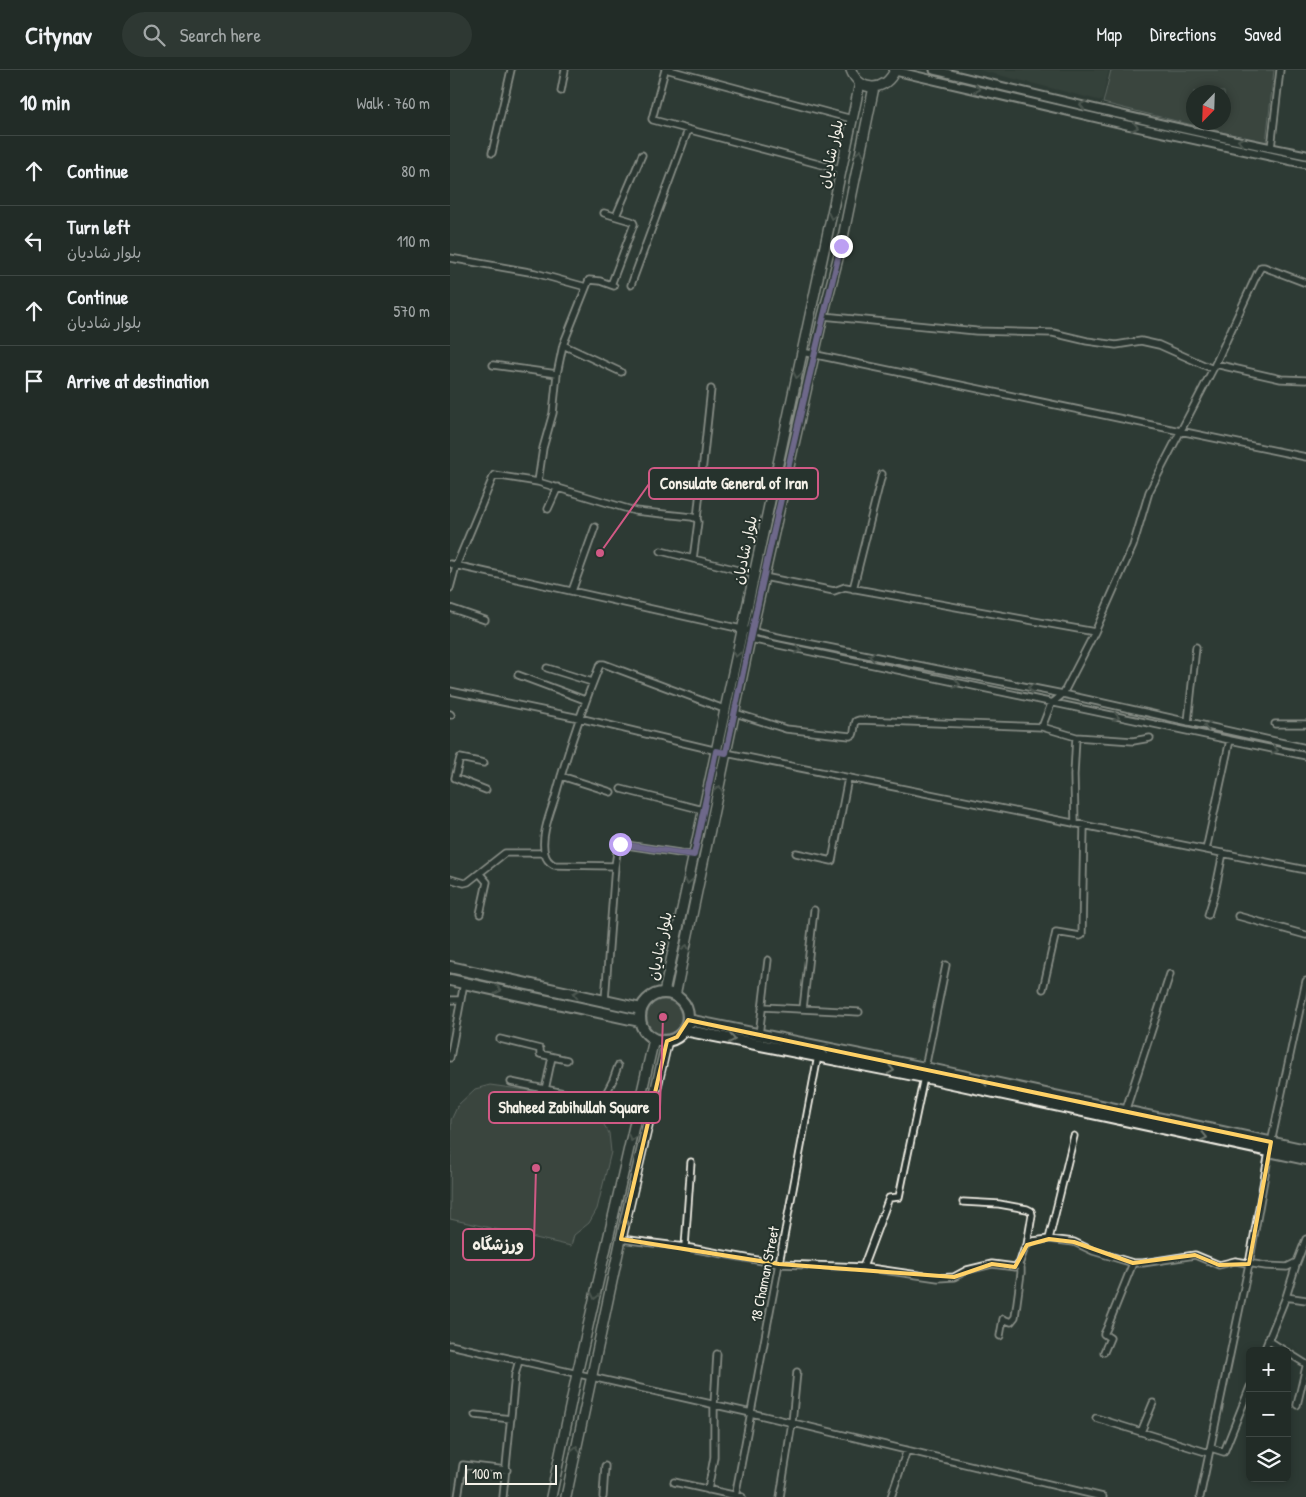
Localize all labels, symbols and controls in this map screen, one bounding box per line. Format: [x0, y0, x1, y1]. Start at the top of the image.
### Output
search box [122, 12, 472, 57]
text: Citynav [25, 19, 92, 51]
icon: search [140, 21, 168, 49]
text: Search here [180, 22, 261, 48]
text: Map [1097, 22, 1122, 47]
text: Directions [1150, 22, 1216, 47]
text: Saved [1244, 22, 1281, 47]
one-way arrow [972, 83, 981, 94]
north arrow [1186, 85, 1231, 130]
text: 10 min [20, 88, 70, 117]
text: Walk · 760 m [356, 92, 430, 114]
one-way arrow [1078, 100, 1087, 111]
street label: بلوار شادیان [813, 118, 848, 190]
one-way arrow [1130, 121, 1139, 132]
one-way arrow [1237, 136, 1246, 147]
one-way arrow [855, 148, 865, 157]
icon: ahead [20, 157, 48, 185]
text: Continue [67, 158, 128, 184]
text: 80 m [401, 160, 430, 182]
one-way arrow [827, 212, 837, 221]
text: Turn left [67, 214, 130, 240]
icon: left [20, 227, 48, 255]
text: 110 m [397, 230, 430, 252]
route end [830, 235, 853, 258]
text: بلوار شادیان [67, 241, 142, 263]
text: Continue [67, 284, 128, 310]
icon: ahead [20, 297, 48, 325]
text: 570 m [394, 300, 430, 322]
text: بلوار شادیان [67, 311, 142, 333]
icon: arrive [20, 367, 48, 395]
text: Arrive at destination [67, 368, 209, 394]
one-way arrow [792, 371, 803, 380]
callout: Consulate General of Iran [649, 468, 818, 499]
text: Consulate General of Iran [660, 472, 808, 494]
street label: بلوار شادیان [727, 514, 762, 586]
one-way arrow [793, 644, 802, 655]
one-way arrow [732, 649, 742, 658]
one-way arrow [867, 652, 876, 662]
one-way arrow [952, 678, 961, 688]
one-way arrow [1027, 683, 1036, 694]
one-way arrow [1111, 711, 1120, 721]
one-way arrow [1203, 721, 1212, 732]
one-way arrow [1270, 744, 1279, 754]
one-way arrow [713, 785, 724, 794]
route start [609, 833, 632, 856]
one-way arrow [683, 877, 694, 886]
street label: بلوار شادیان [642, 910, 677, 982]
one-way arrow [680, 944, 690, 953]
one-way arrow [493, 984, 502, 995]
one-way arrow [572, 989, 581, 1000]
one-way arrow [728, 1033, 736, 1044]
one-way arrow [821, 1043, 830, 1054]
one-way arrow [887, 1065, 896, 1075]
one-way arrow [980, 1076, 989, 1087]
callout: Shaheed Zabihullah Square [489, 1092, 660, 1123]
text: Shaheed Zabihullah Square [499, 1096, 650, 1119]
one-way arrow [1200, 1132, 1209, 1142]
one-way arrow [627, 1133, 638, 1142]
one-way arrow [619, 1218, 630, 1227]
street label: 18 Chaman Street [745, 1223, 784, 1324]
callout: ورزشگاه [463, 1229, 534, 1260]
text: ورزشگاه [472, 1233, 524, 1255]
one-way arrow [590, 1292, 601, 1301]
map controls [1246, 1347, 1291, 1482]
button: + [1246, 1347, 1291, 1392]
button: − [1246, 1392, 1291, 1437]
button: layers [1246, 1437, 1291, 1482]
one-way arrow [570, 1445, 581, 1454]
scale bar [465, 1462, 558, 1485]
text: 100 m [472, 1464, 502, 1483]

